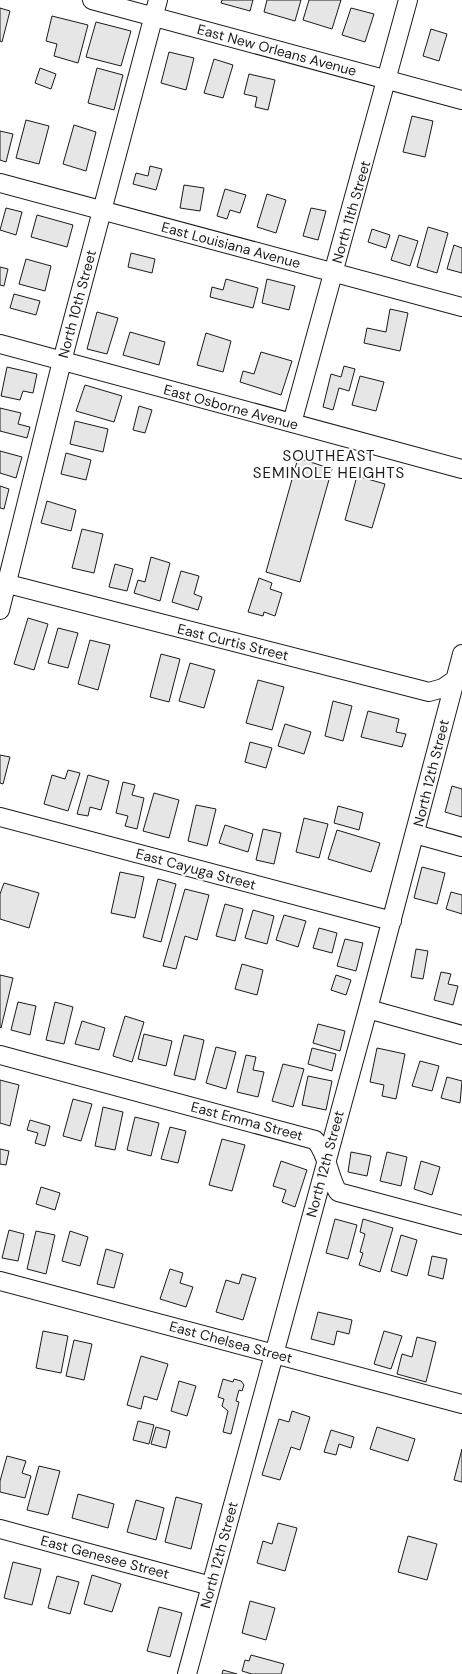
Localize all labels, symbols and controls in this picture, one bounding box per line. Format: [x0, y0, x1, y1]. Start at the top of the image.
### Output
street label: East New Orleans Avenue [195, 20, 359, 80]
street label: North 11th Street [328, 159, 374, 265]
street label: East Louisiana Avenue [160, 218, 303, 272]
street label: North 10th Street [54, 248, 100, 360]
street label: East Osborne Avenue [162, 380, 300, 434]
district label: SOUTHEAST SEMINOLE HEIGHTS [253, 446, 405, 483]
street label: East Curtis Street [176, 619, 290, 665]
street label: North 12th Street [409, 718, 453, 828]
street label: East Cayuga Street [134, 844, 258, 894]
street label: East Emma Street [189, 1097, 305, 1145]
street label: North 12th Street [302, 1109, 348, 1219]
street label: East Chelsea Street [168, 1317, 294, 1367]
street label: North 12th Street [196, 1500, 242, 1610]
street label: East Genesee Street [39, 1531, 171, 1583]

